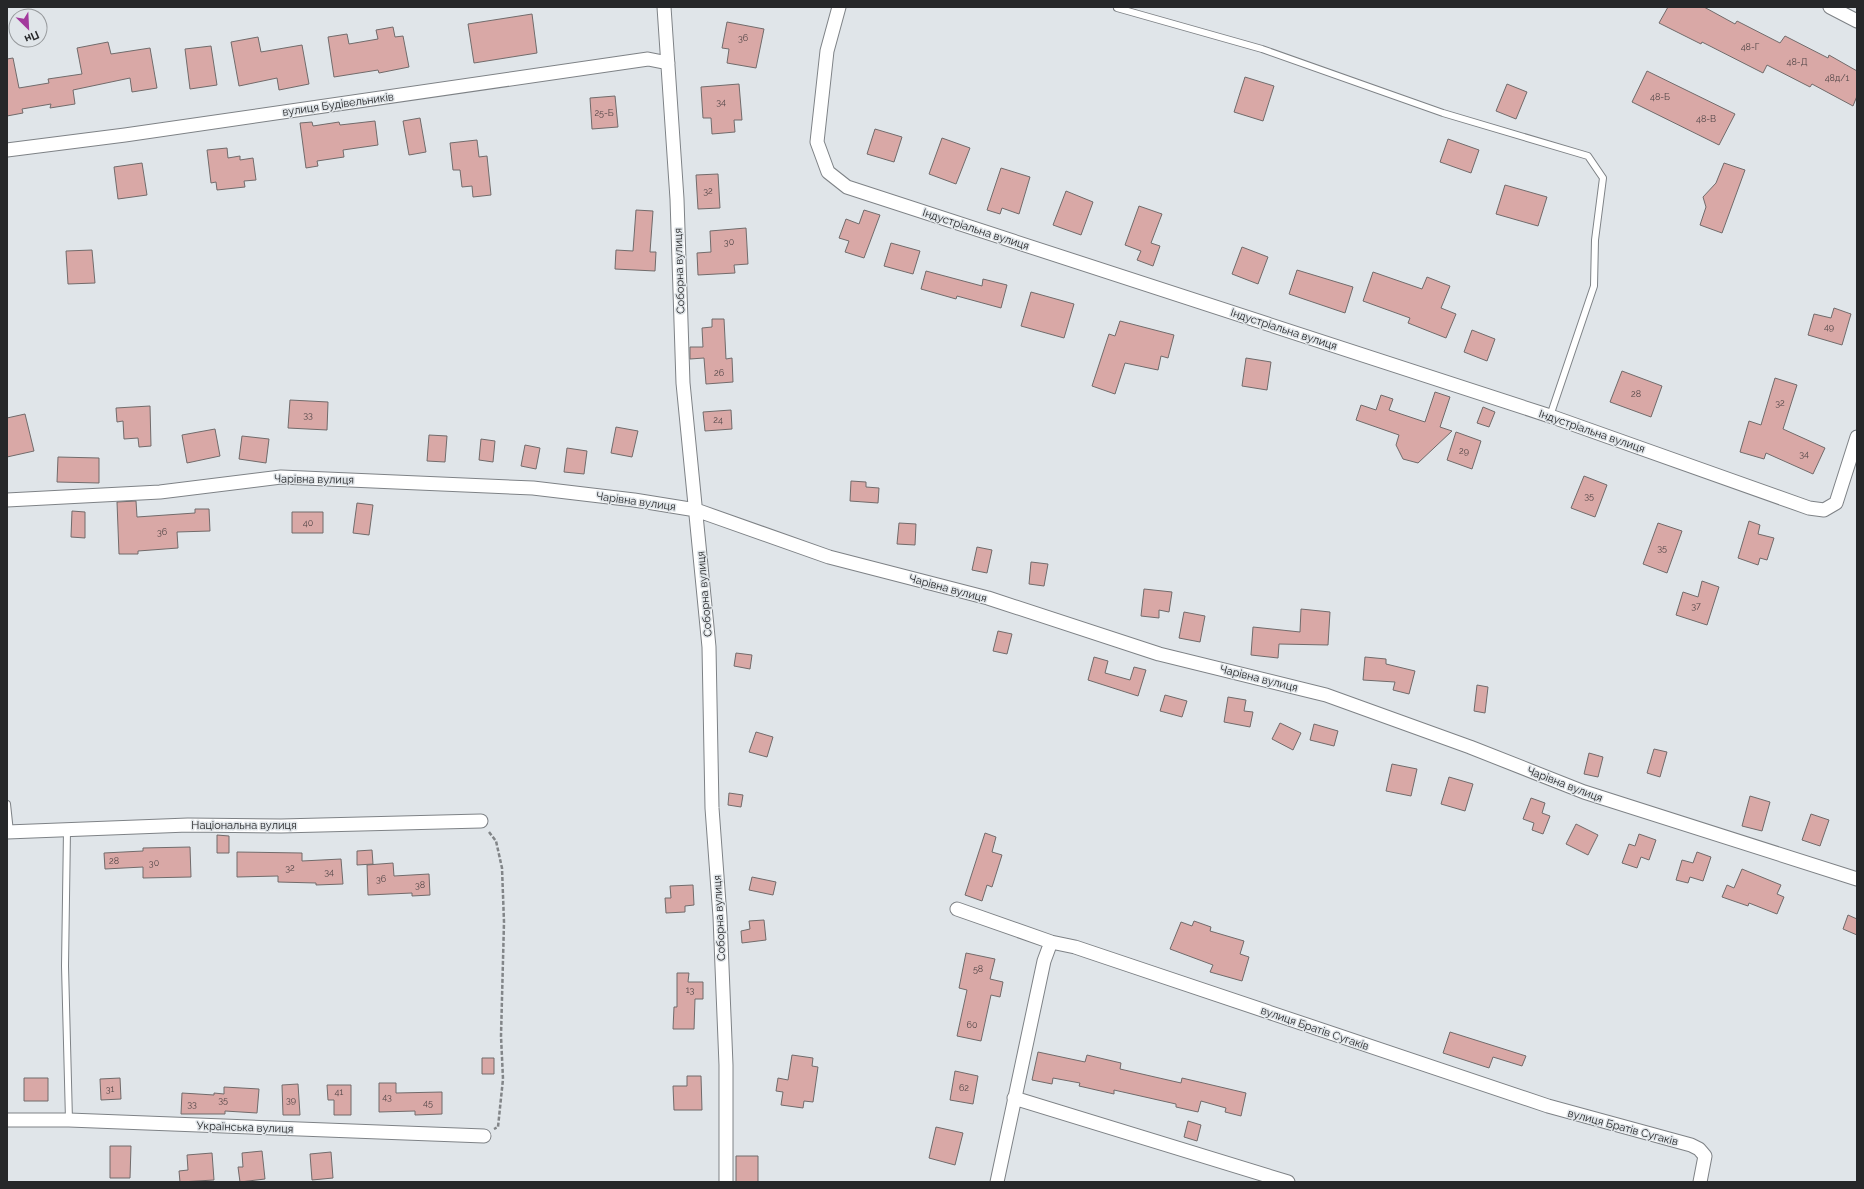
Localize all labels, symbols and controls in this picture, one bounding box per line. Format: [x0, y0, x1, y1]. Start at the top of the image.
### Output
north arrow [8, 8, 48, 48]
text: Пн [23, 28, 41, 46]
house number: 36 [738, 33, 749, 43]
house number: 48-Г [1741, 42, 1760, 52]
house number: 48-Д [1787, 57, 1808, 67]
house number: 48д/1 [1825, 73, 1849, 83]
street label: вулиця Будівельників [282, 90, 395, 119]
house number: 48-Б [1650, 92, 1670, 102]
house number: 34 [716, 97, 726, 107]
house number: 25-Б [594, 108, 614, 118]
house number: 48-В [1696, 114, 1716, 124]
house number: 32 [703, 186, 713, 196]
street label: Індустріальна вулиця [921, 206, 1031, 253]
street label: Соборна вулиця [672, 228, 687, 314]
house number: 30 [724, 237, 735, 247]
street label: Індустріальна вулиця [1229, 306, 1339, 353]
house number: 49 [1824, 322, 1834, 332]
house number: 26 [714, 368, 725, 378]
house number: 28 [1631, 389, 1641, 399]
house number: 32 [1775, 398, 1785, 408]
street label: Індустріальна вулиця [1537, 407, 1647, 456]
house number: 33 [303, 410, 313, 420]
house number: 24 [713, 415, 723, 425]
house number: 29 [1459, 446, 1469, 456]
house number: 34 [1799, 449, 1809, 459]
street label: Чарівна вулиця [274, 472, 354, 487]
street label: Чарівна вулиця [595, 489, 676, 514]
house number: 35 [1584, 491, 1594, 501]
house number: 40 [303, 518, 314, 528]
house number: 36 [157, 527, 168, 537]
house number: 35 [1657, 543, 1667, 553]
street label: Соборна вулиця [694, 551, 715, 637]
street label: Чарівна вулиця [908, 572, 988, 605]
house number: 37 [1691, 601, 1701, 611]
street label: Чарівна вулиця [1218, 662, 1299, 694]
street label: Чарівна вулиця [1525, 764, 1605, 805]
street label: Національна вулиця [191, 819, 297, 832]
house number: 28 [109, 856, 119, 866]
house number: 30 [149, 858, 160, 868]
house number: 32 [285, 863, 295, 873]
house number: 34 [324, 867, 334, 877]
house number: 36 [376, 874, 387, 884]
street label: Соборна вулиця [711, 875, 728, 961]
house number: 38 [415, 880, 425, 890]
house number: 58 [973, 964, 983, 974]
house number: 13 [686, 985, 695, 995]
street label: вулиця Братів Сугаків [1259, 1004, 1371, 1053]
house number: 60 [967, 1020, 978, 1030]
house number: 62 [959, 1083, 969, 1093]
house number: 31 [106, 1084, 114, 1094]
house number: 41 [335, 1087, 344, 1097]
house number: 43 [382, 1092, 392, 1102]
house number: 35 [218, 1095, 228, 1105]
house number: 39 [286, 1095, 296, 1105]
house number: 45 [423, 1098, 433, 1108]
house number: 33 [187, 1099, 197, 1109]
street label: вулиця Братів Сугаків [1566, 1106, 1680, 1148]
street label: Українська вулиця [196, 1119, 294, 1136]

